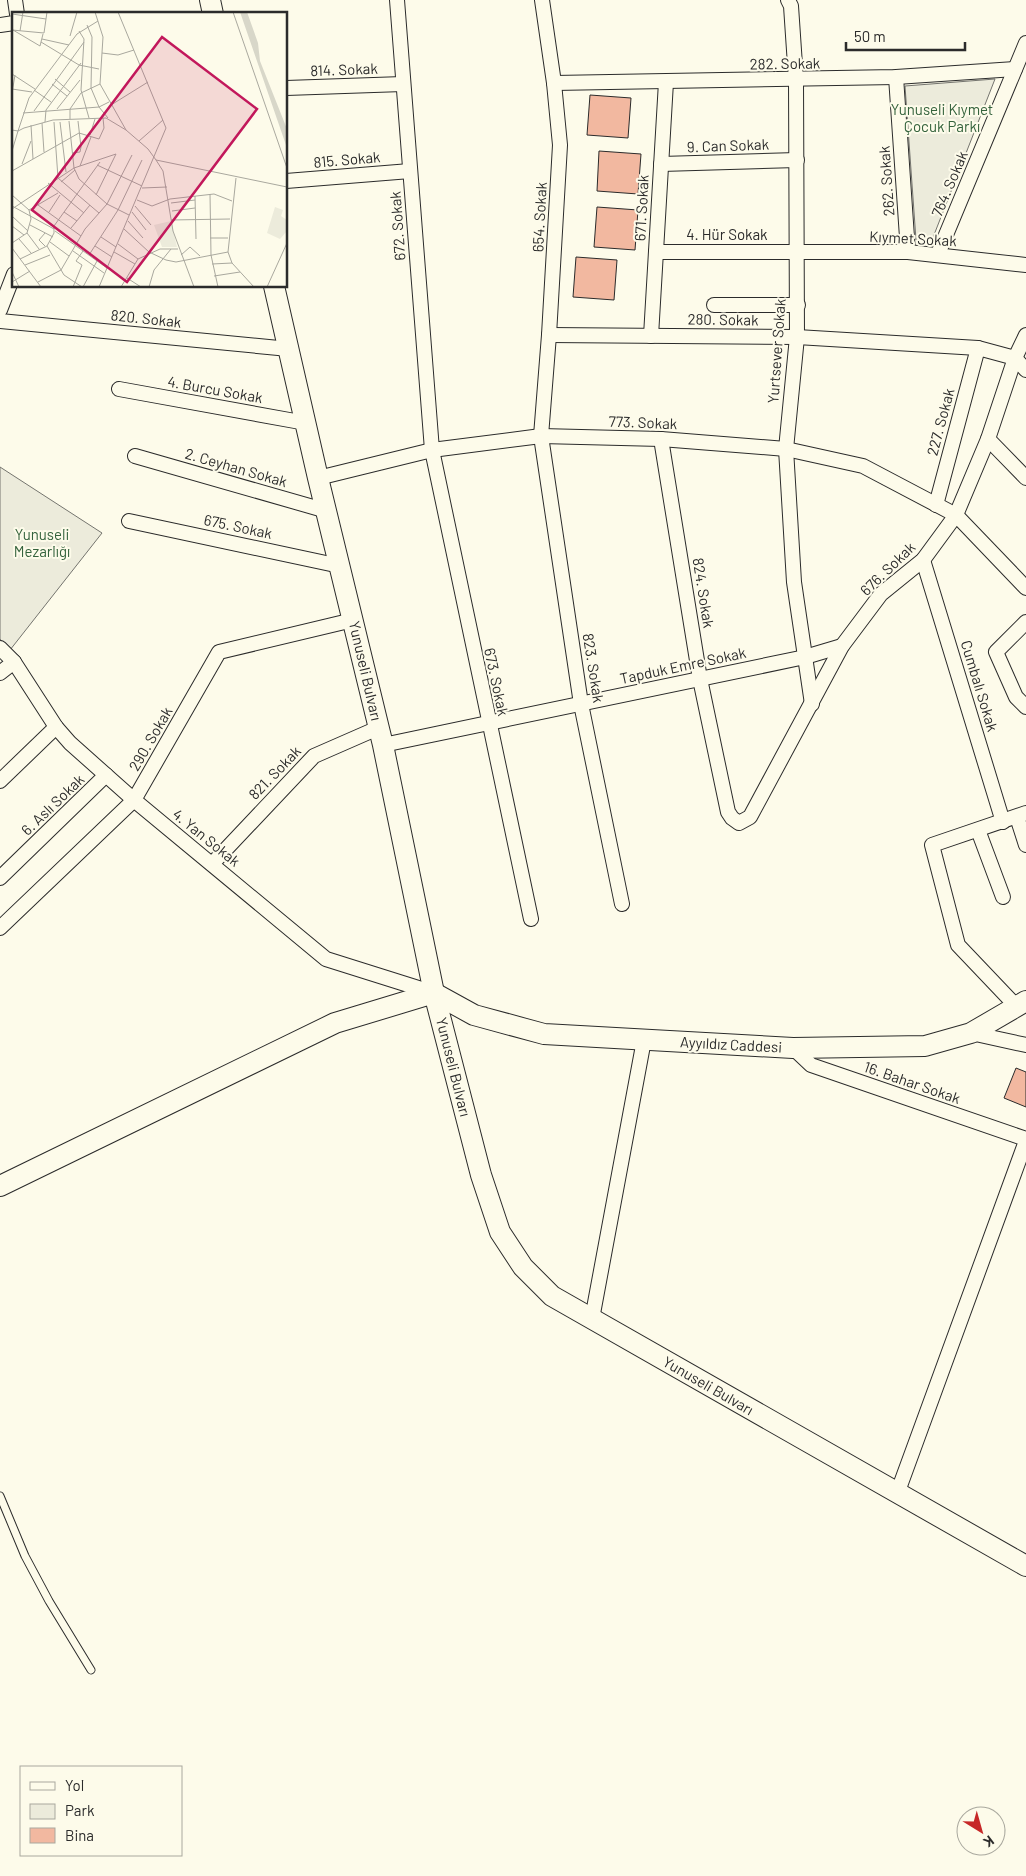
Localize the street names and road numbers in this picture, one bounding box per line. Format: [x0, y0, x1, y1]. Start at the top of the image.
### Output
street label: 282. Sokak [750, 53, 821, 73]
street label: 814. Sokak [310, 59, 379, 79]
street label: 9. Can Sokak [687, 135, 770, 155]
street label: 262. Sokak [875, 145, 897, 217]
street label: 815. Sokak [313, 147, 382, 171]
street label: 764. Sokak [927, 148, 971, 219]
street label: 671. Sokak [630, 174, 652, 242]
street label: 654. Sokak [528, 181, 550, 253]
street label: 672. Sokak [386, 190, 408, 261]
street label: 4. Hür Sokak [686, 225, 768, 243]
street label: Kıymet Sokak [869, 227, 958, 249]
street label: Yurtsever Sokak [763, 297, 789, 404]
street label: 820. Sokak [110, 305, 183, 331]
street label: 280. Sokak [687, 309, 759, 329]
street label: 4. Burcu Sokak [166, 372, 265, 406]
street label: 227. Sokak [922, 386, 958, 457]
street label: 773. Sokak [608, 412, 678, 432]
street label: 2. Ceyhan Sokak [183, 444, 290, 490]
street label: 675. Sokak [202, 510, 274, 542]
street label: 676. Sokak [856, 537, 919, 599]
street label: 824. Sokak [690, 556, 718, 630]
street label: Yunuseli Bulvarı [346, 619, 386, 722]
street label: 823. Sokak [580, 632, 608, 704]
street label: Cumbalı Sokak [958, 638, 1003, 734]
street label: Tapduk Emre Sokak [618, 643, 748, 687]
street label: 673. Sokak [481, 646, 513, 718]
street label: 290. Sokak [125, 703, 176, 774]
street label: 821. Sokak [244, 741, 305, 803]
street label: 6. Aslı Sokak [17, 770, 88, 839]
street label: 4. Yan Sokak [169, 805, 244, 870]
street label: Yunuseli Bulvarı [433, 1015, 475, 1118]
street label: Ayyıldız Caddesi [680, 1032, 783, 1056]
street label: 16. Bahar Sokak [862, 1057, 963, 1107]
street label: Yunuseli Bulvarı [660, 1352, 757, 1418]

